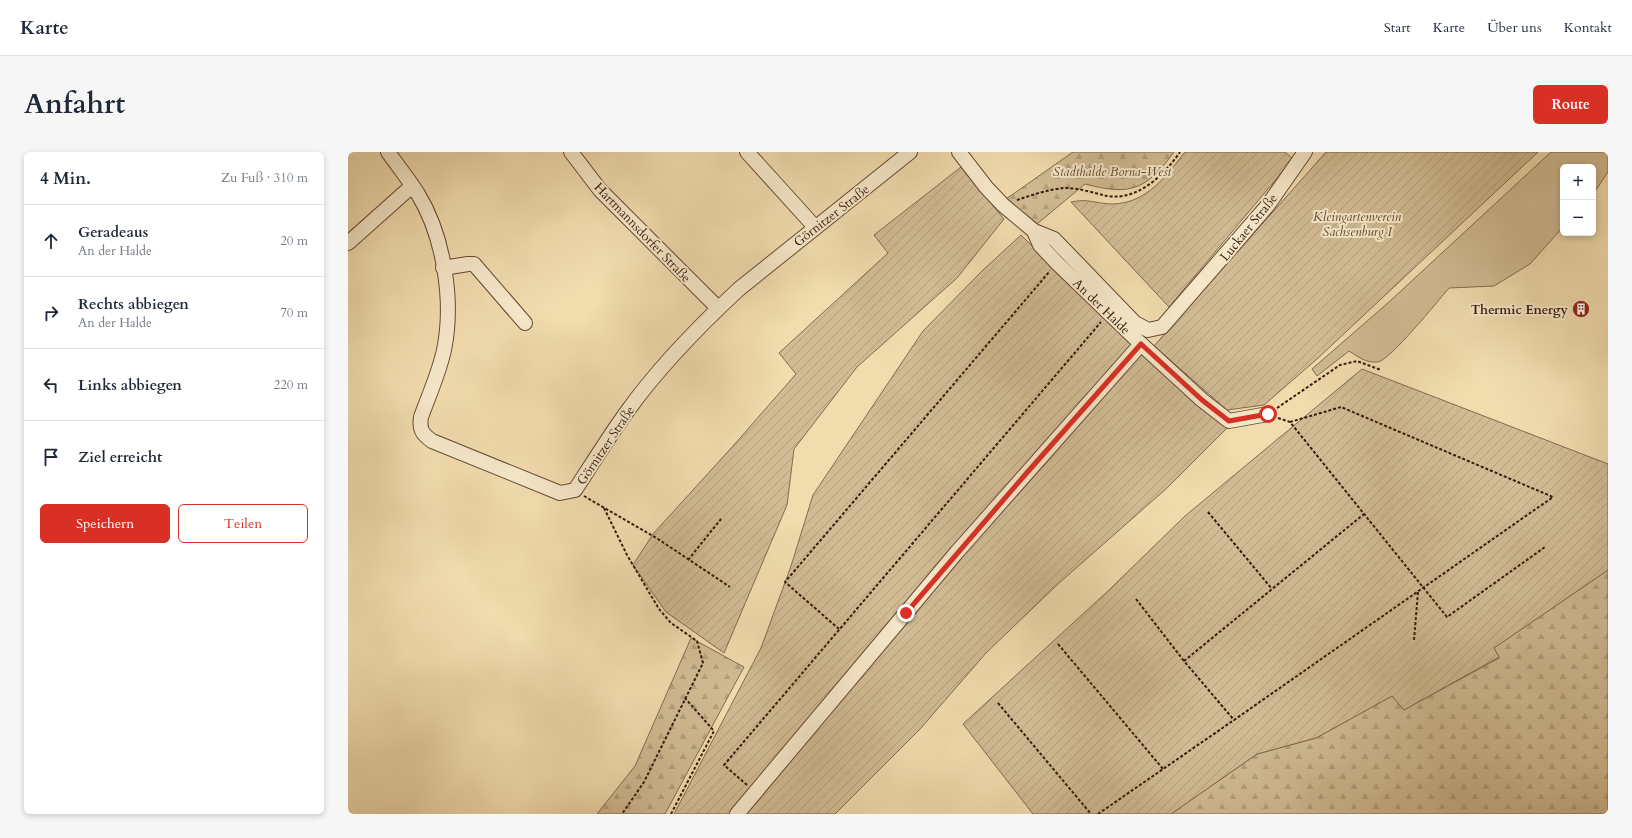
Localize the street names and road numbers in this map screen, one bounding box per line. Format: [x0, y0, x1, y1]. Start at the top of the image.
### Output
street label: Hartmannsdorfer Straße [590, 179, 695, 287]
street label: Görnitzer Straße [790, 180, 873, 251]
street label: Luckaer Straße [1216, 190, 1282, 265]
street label: An der Halde [1069, 275, 1134, 339]
street label: Görnitzer Straße [573, 402, 639, 489]

